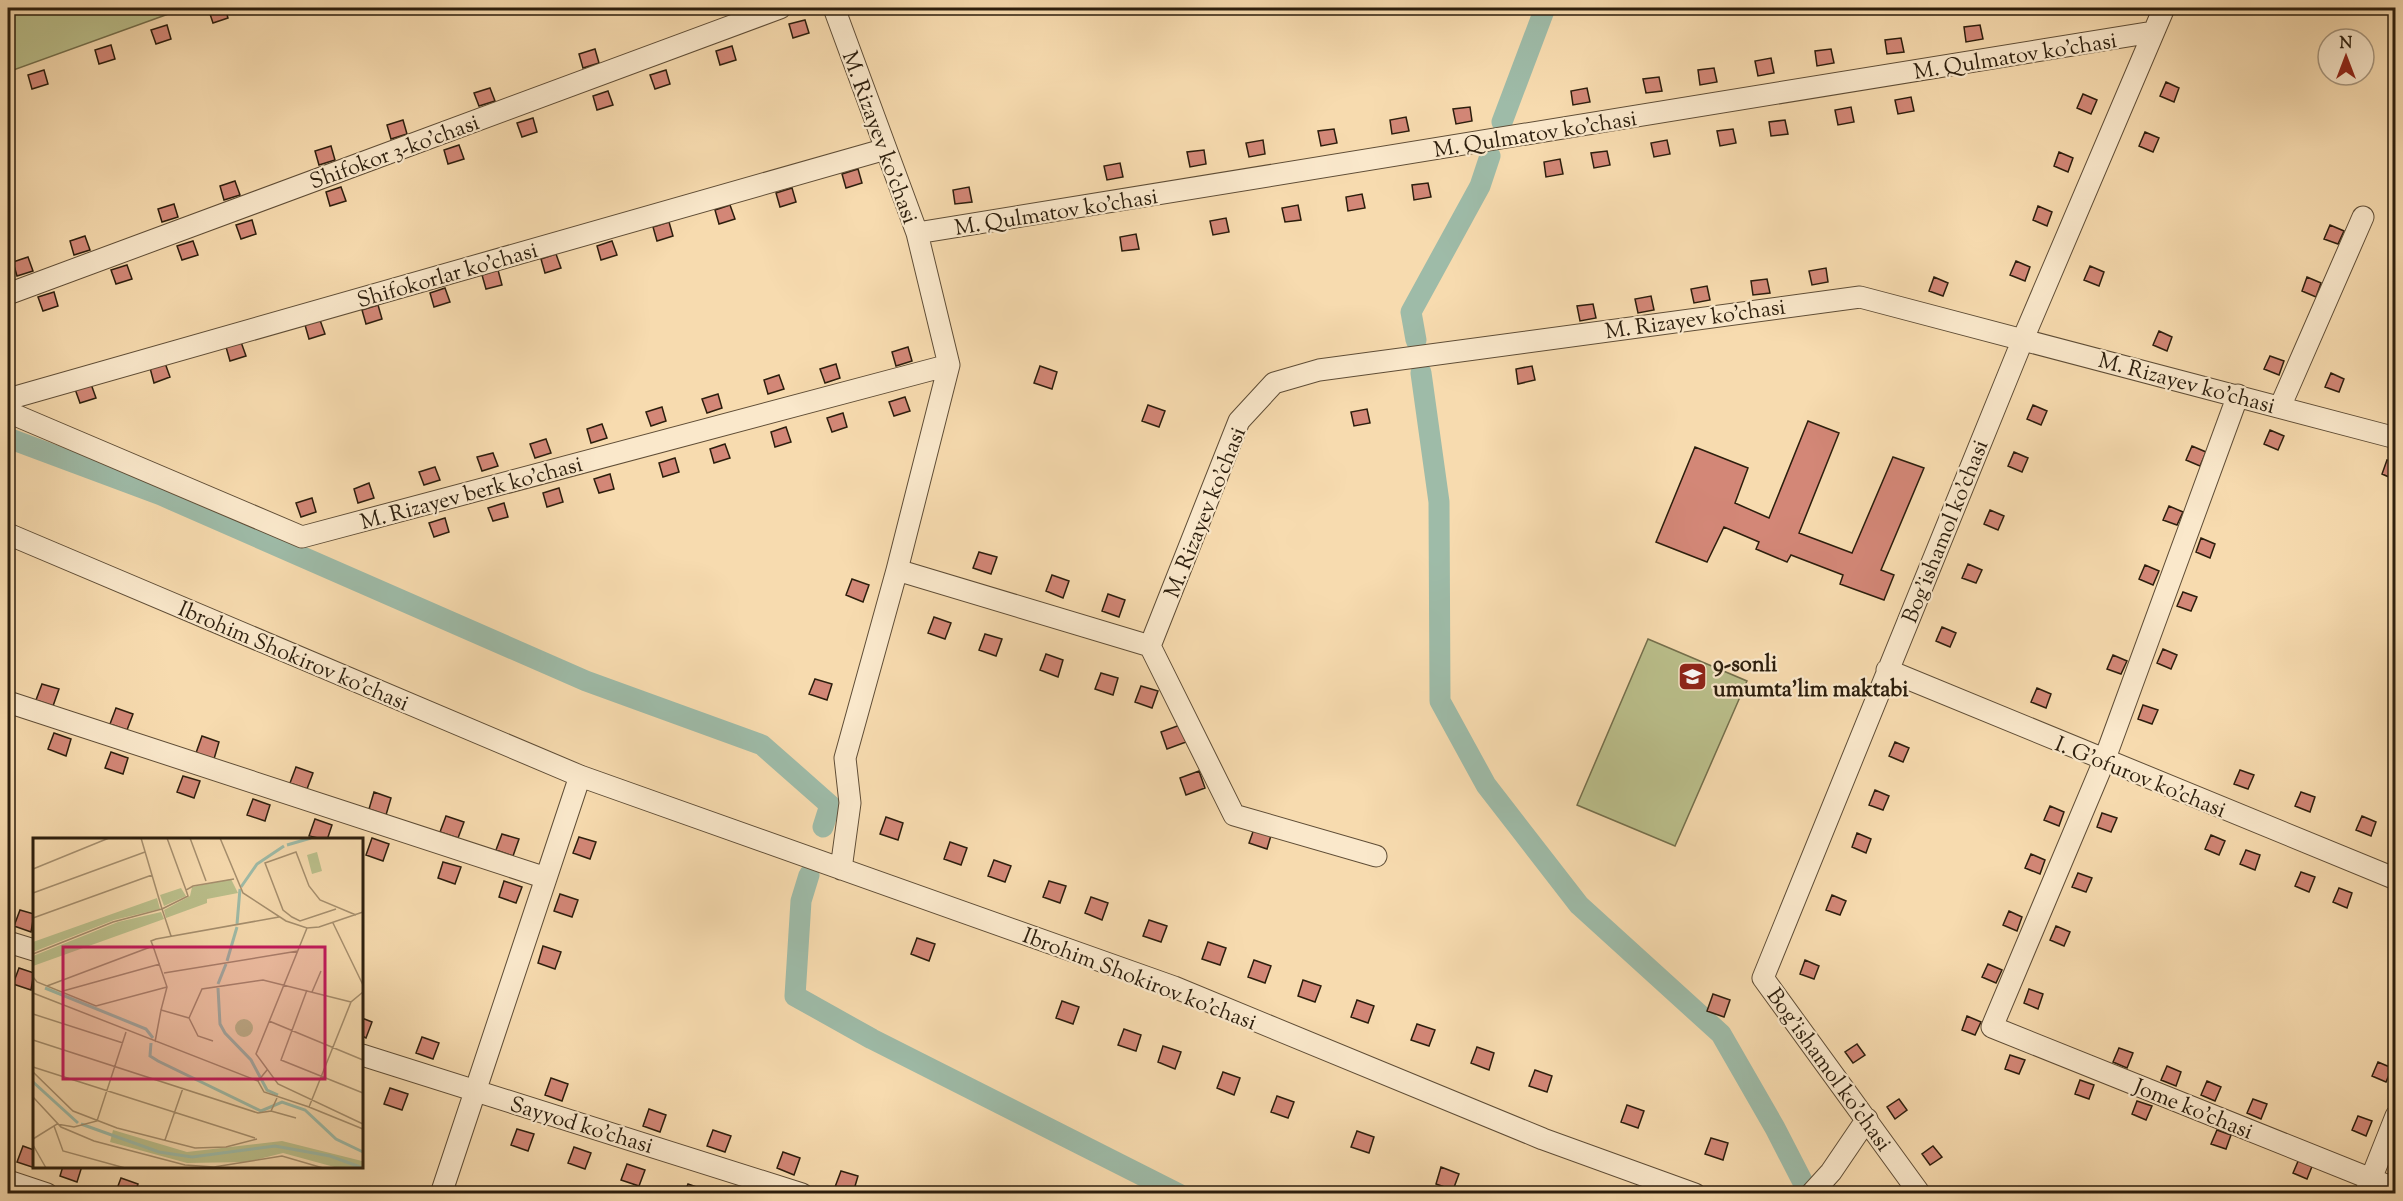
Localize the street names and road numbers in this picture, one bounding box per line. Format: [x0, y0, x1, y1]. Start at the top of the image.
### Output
street label: M. Qulmatov ko'chasi [1911, 26, 2119, 90]
street label: M. Rizayev ko'chasi [832, 47, 924, 229]
street label: M. Qulmatov ko'chasi [1431, 104, 1639, 168]
street label: Shifokor 3-ko'chasi [306, 108, 484, 199]
street label: M. Qulmatov ko'chasi [952, 182, 1160, 246]
street label: Shifokorlar ko'chasi [354, 236, 542, 318]
street label: M. Rizayev ko'chasi [1603, 292, 1788, 349]
street label: M. Rizayev ko'chasi [2094, 346, 2278, 424]
street label: M. Rizayev ko'chasi [1158, 423, 1256, 603]
street label: Bog'ishamol ko'chasi [1895, 436, 1998, 629]
street label: M. Rizayev berk ko'chasi [357, 450, 587, 540]
street label: Ibrohim Shokirov ko'chasi [172, 595, 413, 721]
street label: I. G'ofurov ko'chasi [2049, 730, 2230, 828]
street label: Ibrohim Shokirov ko'chasi [1017, 921, 1261, 1040]
street label: Bog'ishamol ko'chasi [1757, 982, 1898, 1159]
street label: Jome ko'chasi [2128, 1072, 2257, 1149]
street label: Sayyod ko'chasi [506, 1090, 657, 1164]

